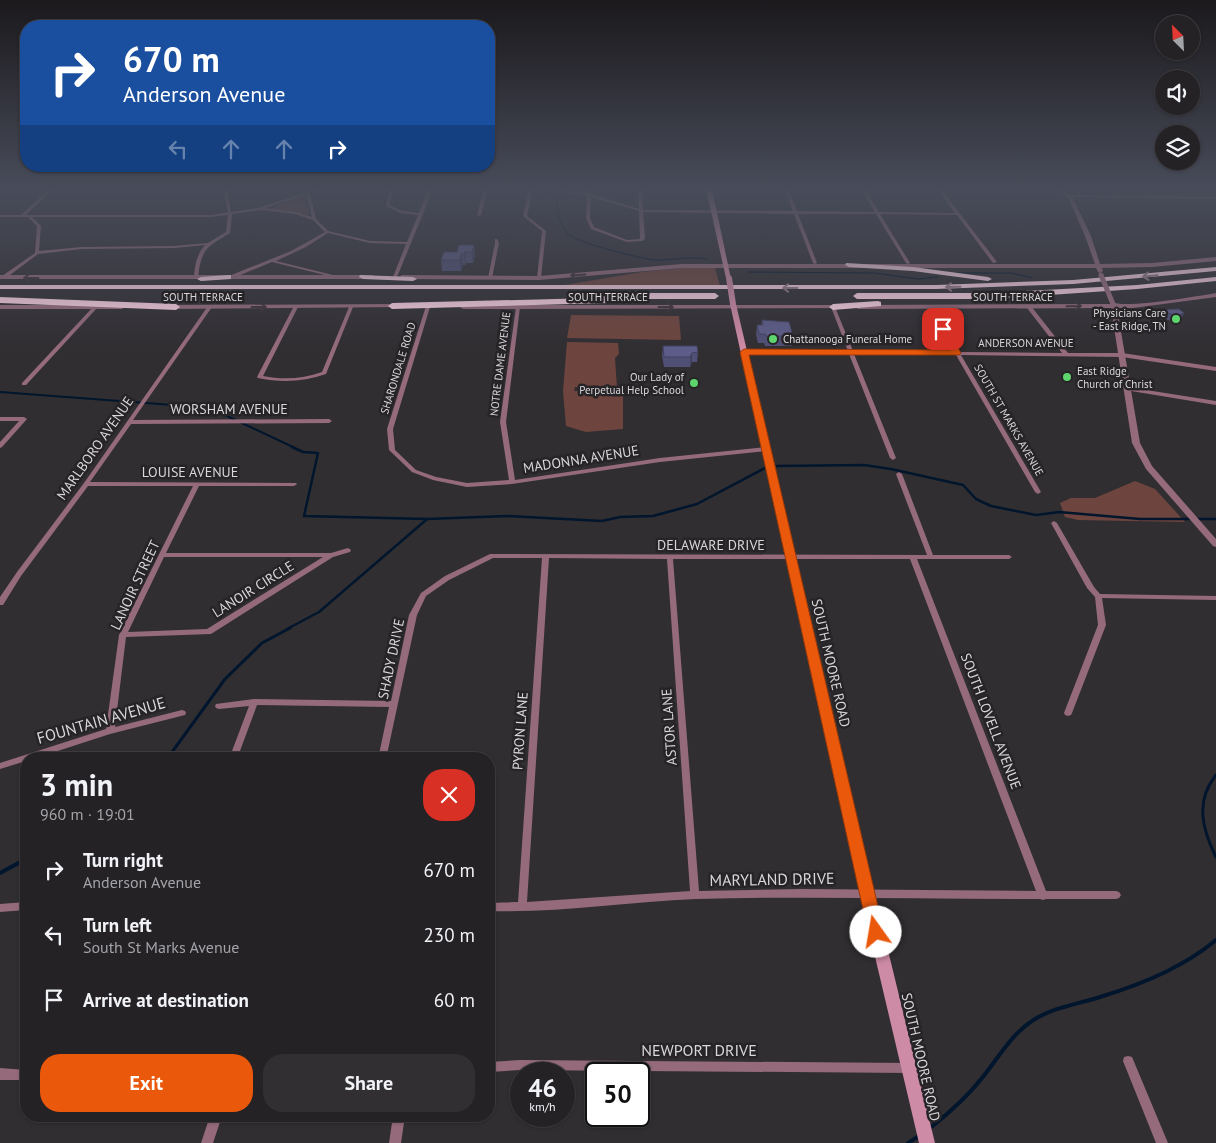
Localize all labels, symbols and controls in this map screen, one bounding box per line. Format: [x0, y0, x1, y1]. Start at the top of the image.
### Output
north arrow [1155, 15, 1200, 60]
map controls [1155, 15, 1200, 170]
text: 670 m [123, 36, 220, 82]
icon: right [40, 40, 105, 105]
button: sound [1155, 70, 1200, 115]
text: Anderson Avenue [123, 80, 285, 108]
button: layers [1155, 125, 1200, 170]
icon: left [164, 135, 192, 163]
icon: ahead [217, 135, 245, 163]
icon: ahead [270, 135, 298, 163]
icon: right [323, 135, 351, 163]
one-way arrow [571, 270, 587, 280]
one-way arrow [1142, 271, 1158, 281]
one-way arrow [23, 273, 40, 283]
one-way arrow [945, 282, 962, 292]
one-way arrow [783, 283, 799, 293]
street label: SOUTH TERRACE [163, 290, 243, 304]
street label: SOUTH TERRACE [568, 290, 648, 304]
street label: SOUTH TERRACE [973, 290, 1053, 304]
one-way arrow [250, 302, 266, 312]
one-way arrow [658, 302, 674, 312]
one-way arrow [1065, 302, 1081, 311]
place label: Physicians Care - East Ridge, TN [1093, 306, 1166, 333]
pin [922, 308, 964, 350]
street label: NOTRE DAME AVENUE [487, 311, 513, 417]
marker: Physicians Care - East Ridge, TN [1170, 313, 1182, 325]
icon: arrive [929, 315, 957, 343]
street label: SHARONDALE ROAD [377, 320, 419, 416]
place label: Chattanooga Funeral Home [783, 332, 913, 346]
marker: Chattanooga Funeral Home [767, 333, 779, 345]
street label: ANDERSON AVENUE [978, 336, 1074, 350]
street label: SOUTH ST MARKS AVENUE [971, 362, 1047, 478]
place label: East Ridge Church of Christ [1077, 364, 1153, 391]
place label: Our Lady of Perpetual Help School [579, 370, 685, 397]
marker: East Ridge Church of Christ [1061, 371, 1073, 383]
marker: Our Lady of Perpetual Help School [688, 377, 700, 389]
street label: MARLBORO AVENUE [53, 393, 137, 503]
street label: WORSHAM AVENUE [170, 400, 288, 418]
street label: MADONNA AVENUE [522, 441, 640, 477]
street label: LOUISE AVENUE [142, 463, 238, 481]
street label: DELAWARE DRIVE [657, 536, 765, 554]
street label: LANOIR STREET [106, 537, 164, 633]
street label: LANOIR CIRCLE [209, 557, 297, 621]
street label: SOUTH MOORE ROAD [807, 597, 855, 729]
street label: SHADY DRIVE [374, 617, 408, 701]
street label: SOUTH LOVELL AVENUE [957, 650, 1025, 792]
street label: ASTOR LANE [657, 688, 681, 766]
street label: PYRON LANE [508, 691, 532, 771]
street label: FOUNTAIN AVENUE [34, 692, 168, 748]
text: 3 min [40, 765, 113, 804]
button: close [423, 769, 475, 821]
text: 960 m · 19:01 [40, 804, 135, 824]
text: Turn right [83, 848, 163, 872]
icon: right [40, 856, 68, 884]
text: 670 m [423, 858, 475, 882]
street label: MARYLAND DRIVE [709, 868, 835, 890]
text: Anderson Avenue [83, 872, 201, 892]
position arrow [849, 905, 901, 957]
text: Turn left [83, 913, 152, 937]
icon: left [40, 921, 68, 949]
text: 230 m [423, 923, 475, 947]
text: South St Marks Avenue [83, 937, 240, 957]
icon: arrive [40, 986, 68, 1014]
text: Arrive at destination [83, 988, 249, 1012]
text: 60 m [434, 988, 475, 1012]
street label: SOUTH MOORE ROAD [897, 991, 945, 1123]
street label: NEWPORT DRIVE [641, 1040, 757, 1060]
button: Exit [40, 1054, 253, 1112]
button: Share [263, 1054, 475, 1112]
speed limit sign: 50 [585, 1062, 650, 1127]
text: 46 [528, 1072, 557, 1104]
text: km/h [529, 1099, 556, 1114]

